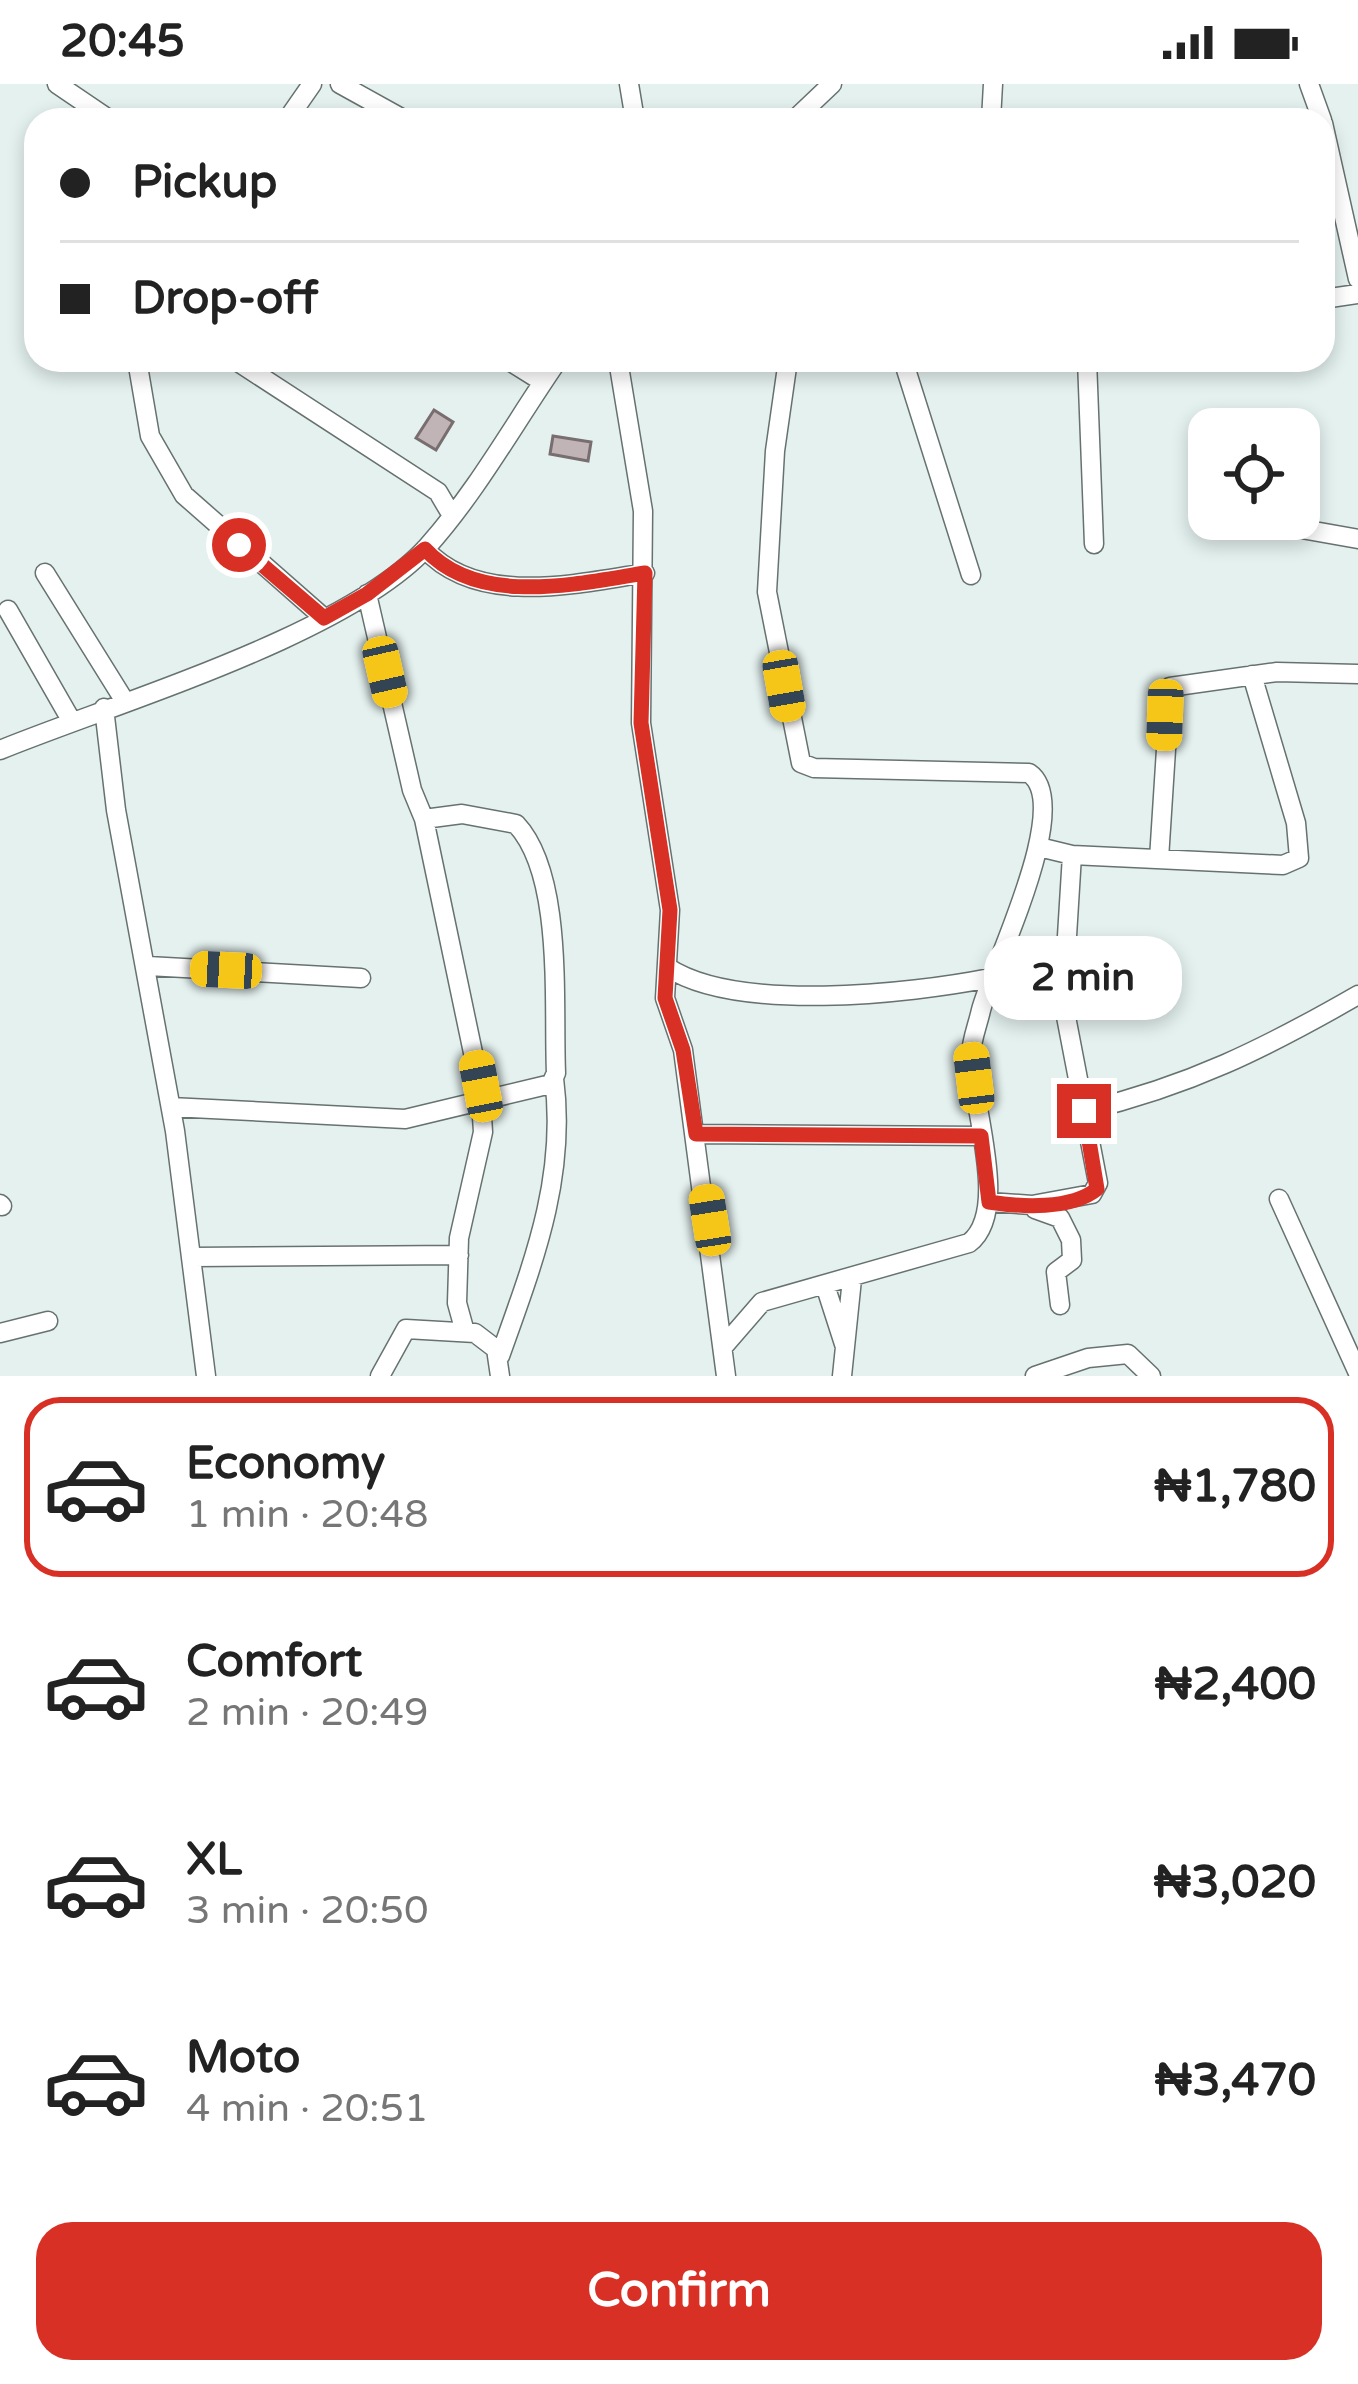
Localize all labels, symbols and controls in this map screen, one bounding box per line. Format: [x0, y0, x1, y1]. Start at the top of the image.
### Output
text: 20:45 [60, 15, 185, 69]
text: Pickup [132, 156, 277, 210]
text: Drop-off [132, 272, 318, 326]
map controls [1188, 408, 1320, 540]
button: locate [1188, 408, 1320, 540]
route start [212, 518, 266, 572]
car [359, 633, 411, 711]
car [760, 647, 808, 725]
car [1146, 678, 1184, 752]
callout: 2 min [985, 937, 1183, 1021]
car [189, 950, 263, 990]
text: 2 min [1031, 954, 1135, 1001]
car [952, 1040, 996, 1116]
car [456, 1047, 506, 1125]
route end [1057, 1084, 1111, 1138]
car [687, 1182, 733, 1258]
icon: car [42, 1433, 150, 1541]
text: Economy [186, 1437, 385, 1491]
text: ₦1,780 [1154, 1460, 1316, 1514]
text: 1 min · 20:48 [186, 1491, 428, 1538]
icon: car [42, 1631, 150, 1739]
text: Comfort [186, 1635, 362, 1689]
text: ₦2,400 [1154, 1658, 1316, 1712]
text: 2 min · 20:49 [186, 1689, 428, 1736]
icon: car [42, 1829, 150, 1937]
text: XL [186, 1833, 242, 1887]
text: ₦3,020 [1154, 1856, 1316, 1910]
text: 3 min · 20:50 [186, 1887, 428, 1934]
icon: car [42, 2027, 150, 2135]
text: Moto [186, 2031, 300, 2085]
text: ₦3,470 [1154, 2054, 1316, 2108]
text: 4 min · 20:51 [186, 2085, 428, 2132]
button: Confirm [36, 2222, 1322, 2360]

